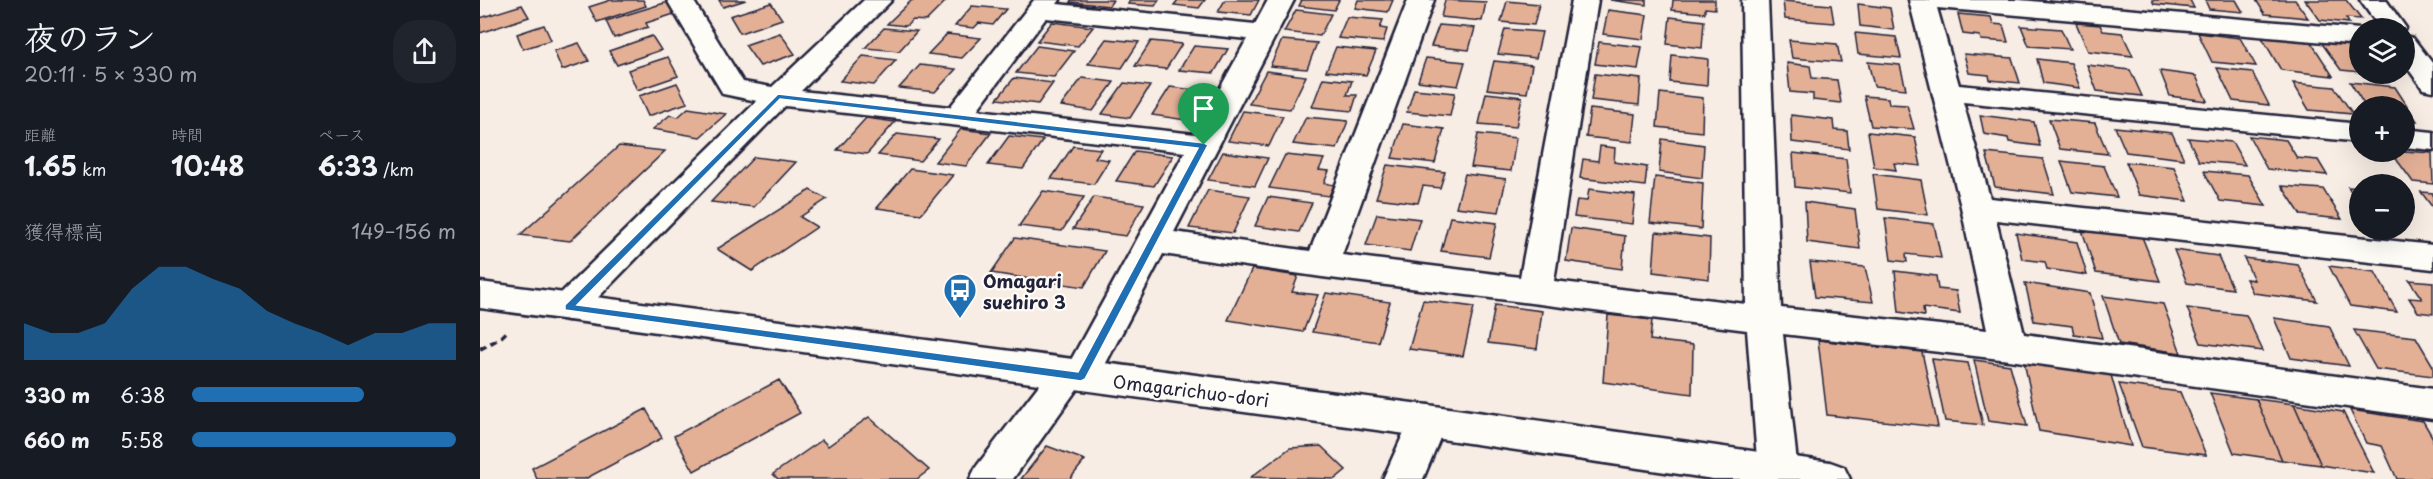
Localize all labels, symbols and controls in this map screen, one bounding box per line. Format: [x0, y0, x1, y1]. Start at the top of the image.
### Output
text: 夜のラン [24, 11, 156, 61]
map controls [2349, 18, 2415, 240]
button: layers [2349, 18, 2415, 84]
button: share [393, 20, 456, 83]
text: 20:11 · 5 × 330 m [24, 59, 197, 89]
pin [1178, 83, 1229, 145]
icon: arrive [1187, 92, 1220, 125]
button: + [2349, 96, 2415, 162]
text: 距離 [24, 122, 56, 146]
text: 時間 [171, 122, 203, 146]
text: ペース [318, 122, 365, 146]
text: 1.65 [24, 146, 77, 185]
text: 10:48 [171, 146, 244, 185]
text: 6:33 [318, 146, 378, 185]
text: km [77, 157, 106, 181]
text: /km [378, 157, 414, 181]
button: − [2349, 174, 2415, 240]
text: 獲得標高 [24, 216, 104, 246]
text: 149–156 m [351, 216, 456, 246]
place label: Omagari suehiro 3 [983, 267, 1066, 315]
bus stop icon: Omagari suehiro 3 [942, 272, 978, 319]
street label: Omagarichuo-dori [1111, 367, 1271, 413]
text: 330 m [24, 380, 90, 410]
text: 6:38 [120, 380, 165, 410]
text: 660 m [24, 425, 90, 455]
text: 5:58 [120, 425, 164, 455]

